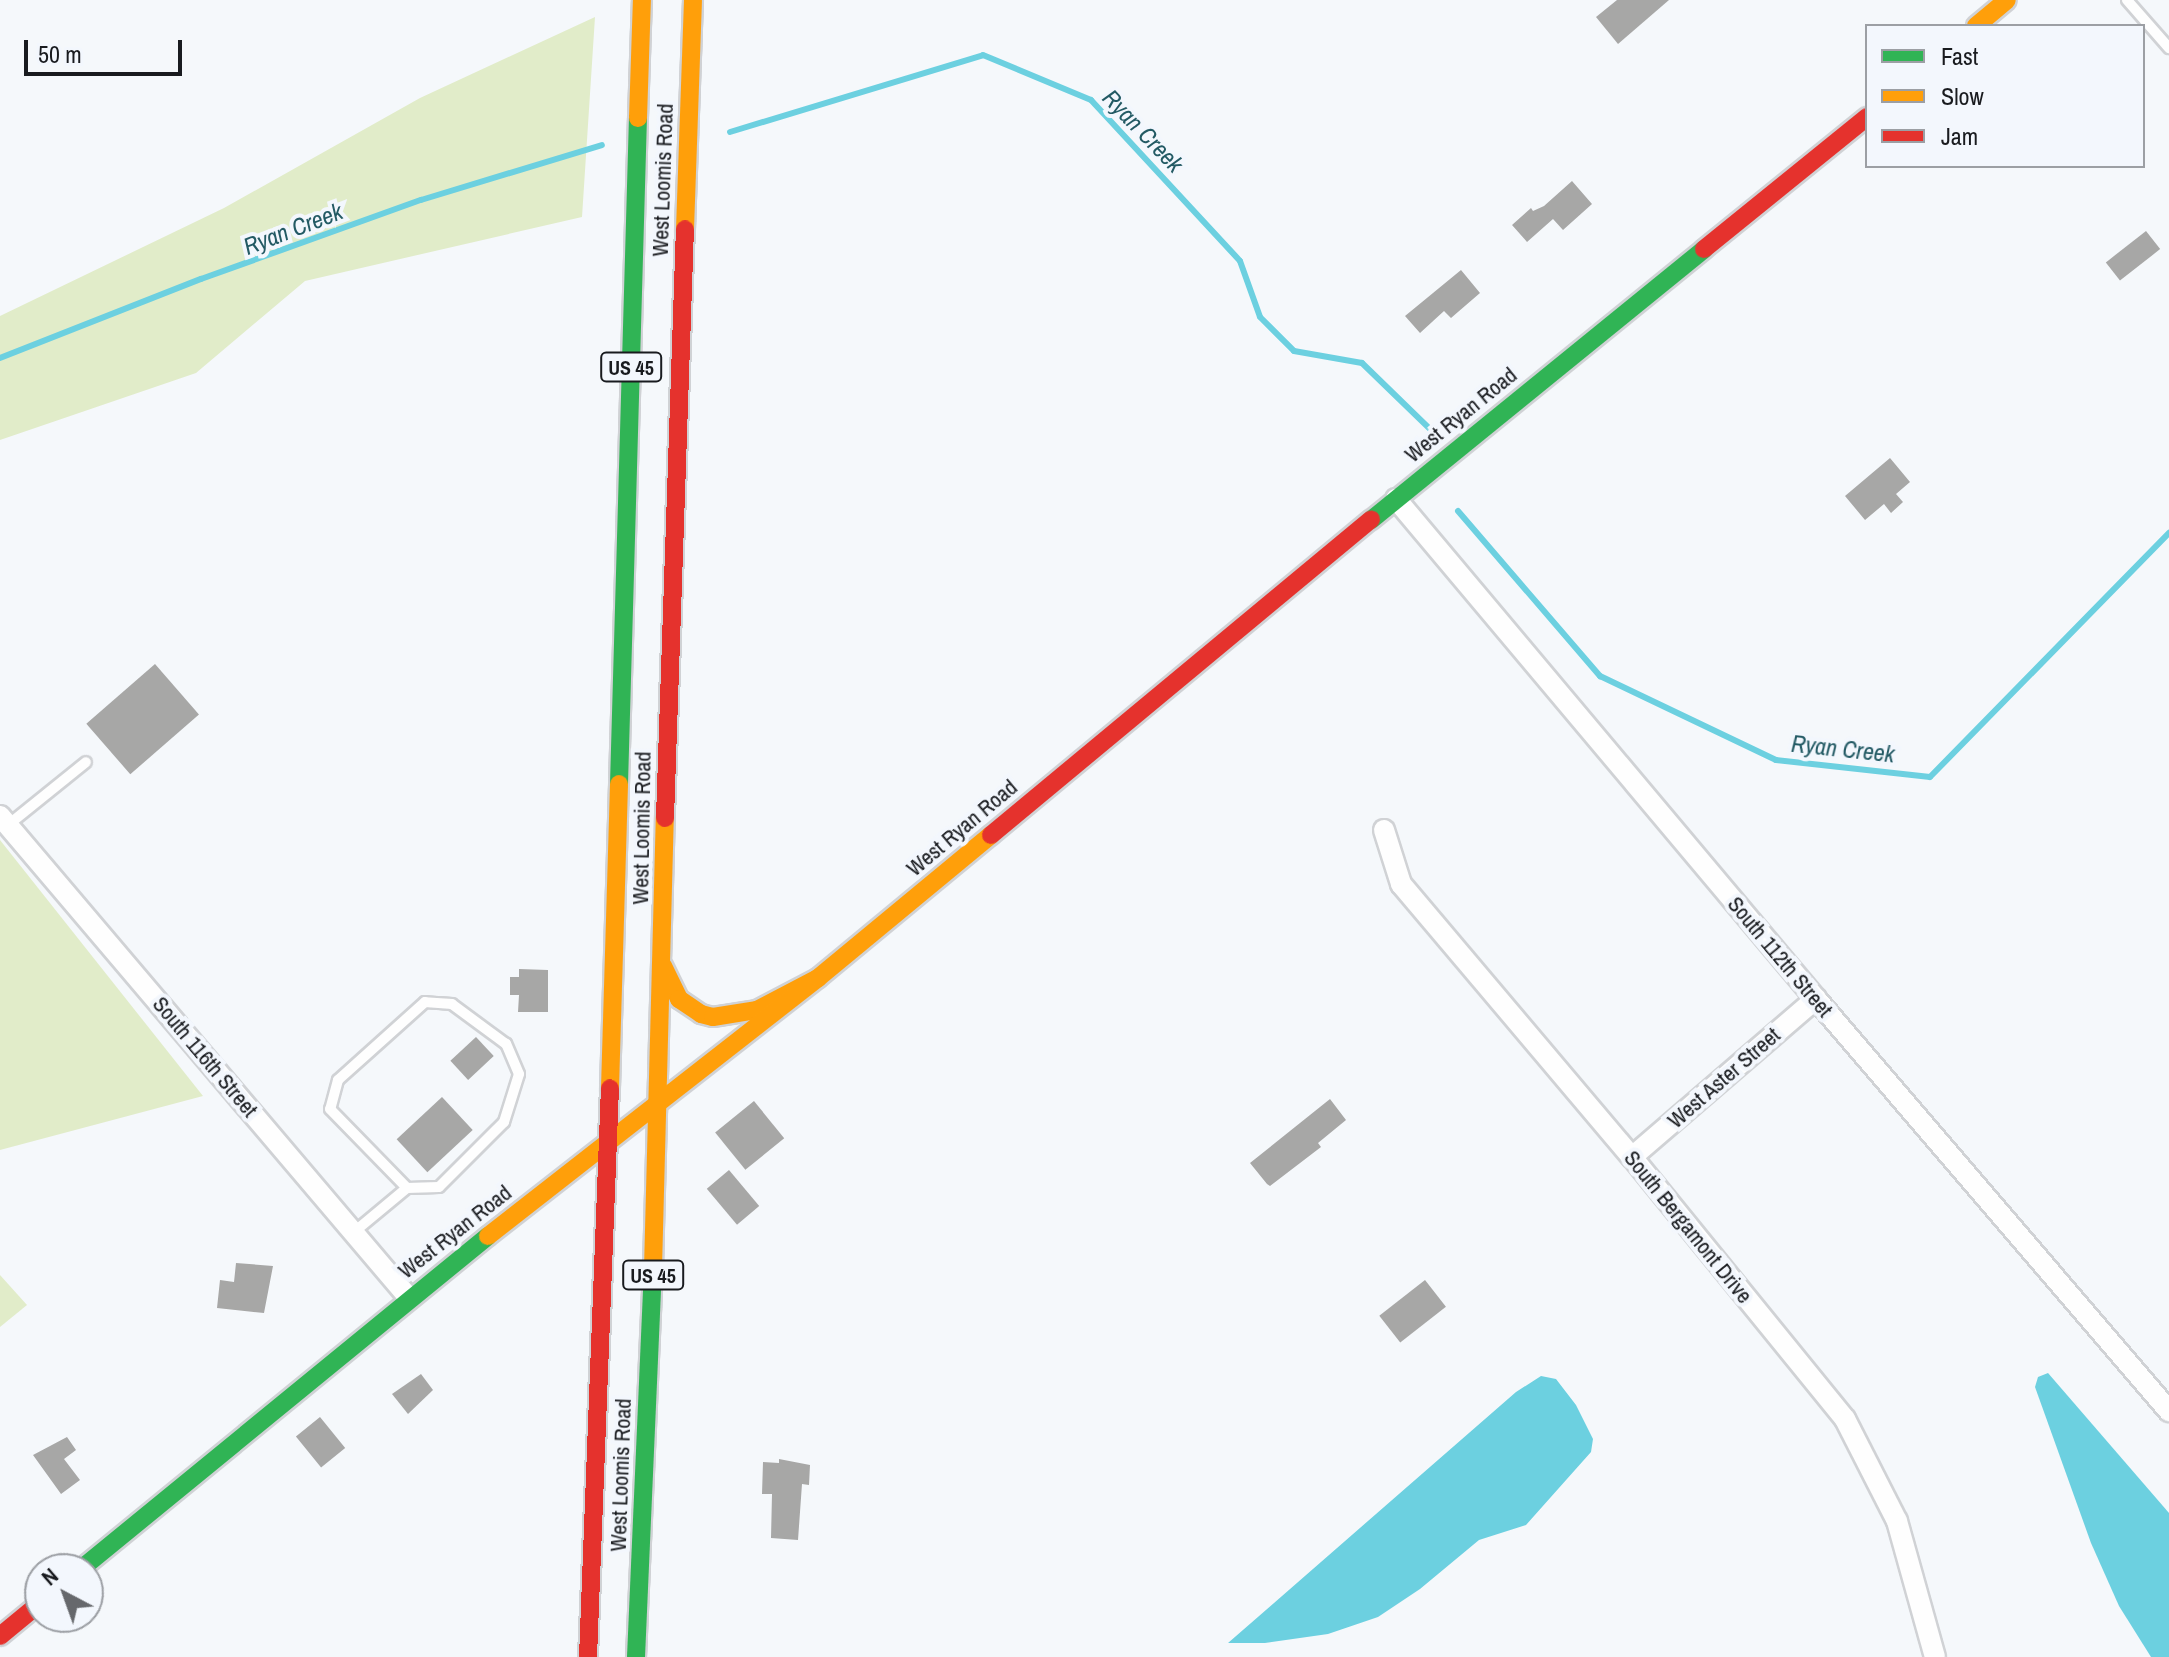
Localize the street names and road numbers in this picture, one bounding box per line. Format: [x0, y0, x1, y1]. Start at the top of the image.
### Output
street label: West Loomis Road [647, 103, 679, 257]
road number: US 45 [599, 351, 663, 383]
street label: West Ryan Road [1400, 362, 1522, 468]
street label: West Loomis Road [627, 751, 657, 905]
street label: West Ryan Road [901, 774, 1023, 882]
street label: South 112th Street [1722, 891, 1838, 1023]
street label: South 116th Street [147, 991, 263, 1123]
street label: West Aster Street [1662, 1022, 1786, 1134]
street label: South Bergamont Drive [1618, 1145, 1758, 1309]
street label: West Ryan Road [393, 1180, 517, 1284]
road number: US 45 [621, 1259, 685, 1291]
street label: West Loomis Road [605, 1398, 637, 1552]

